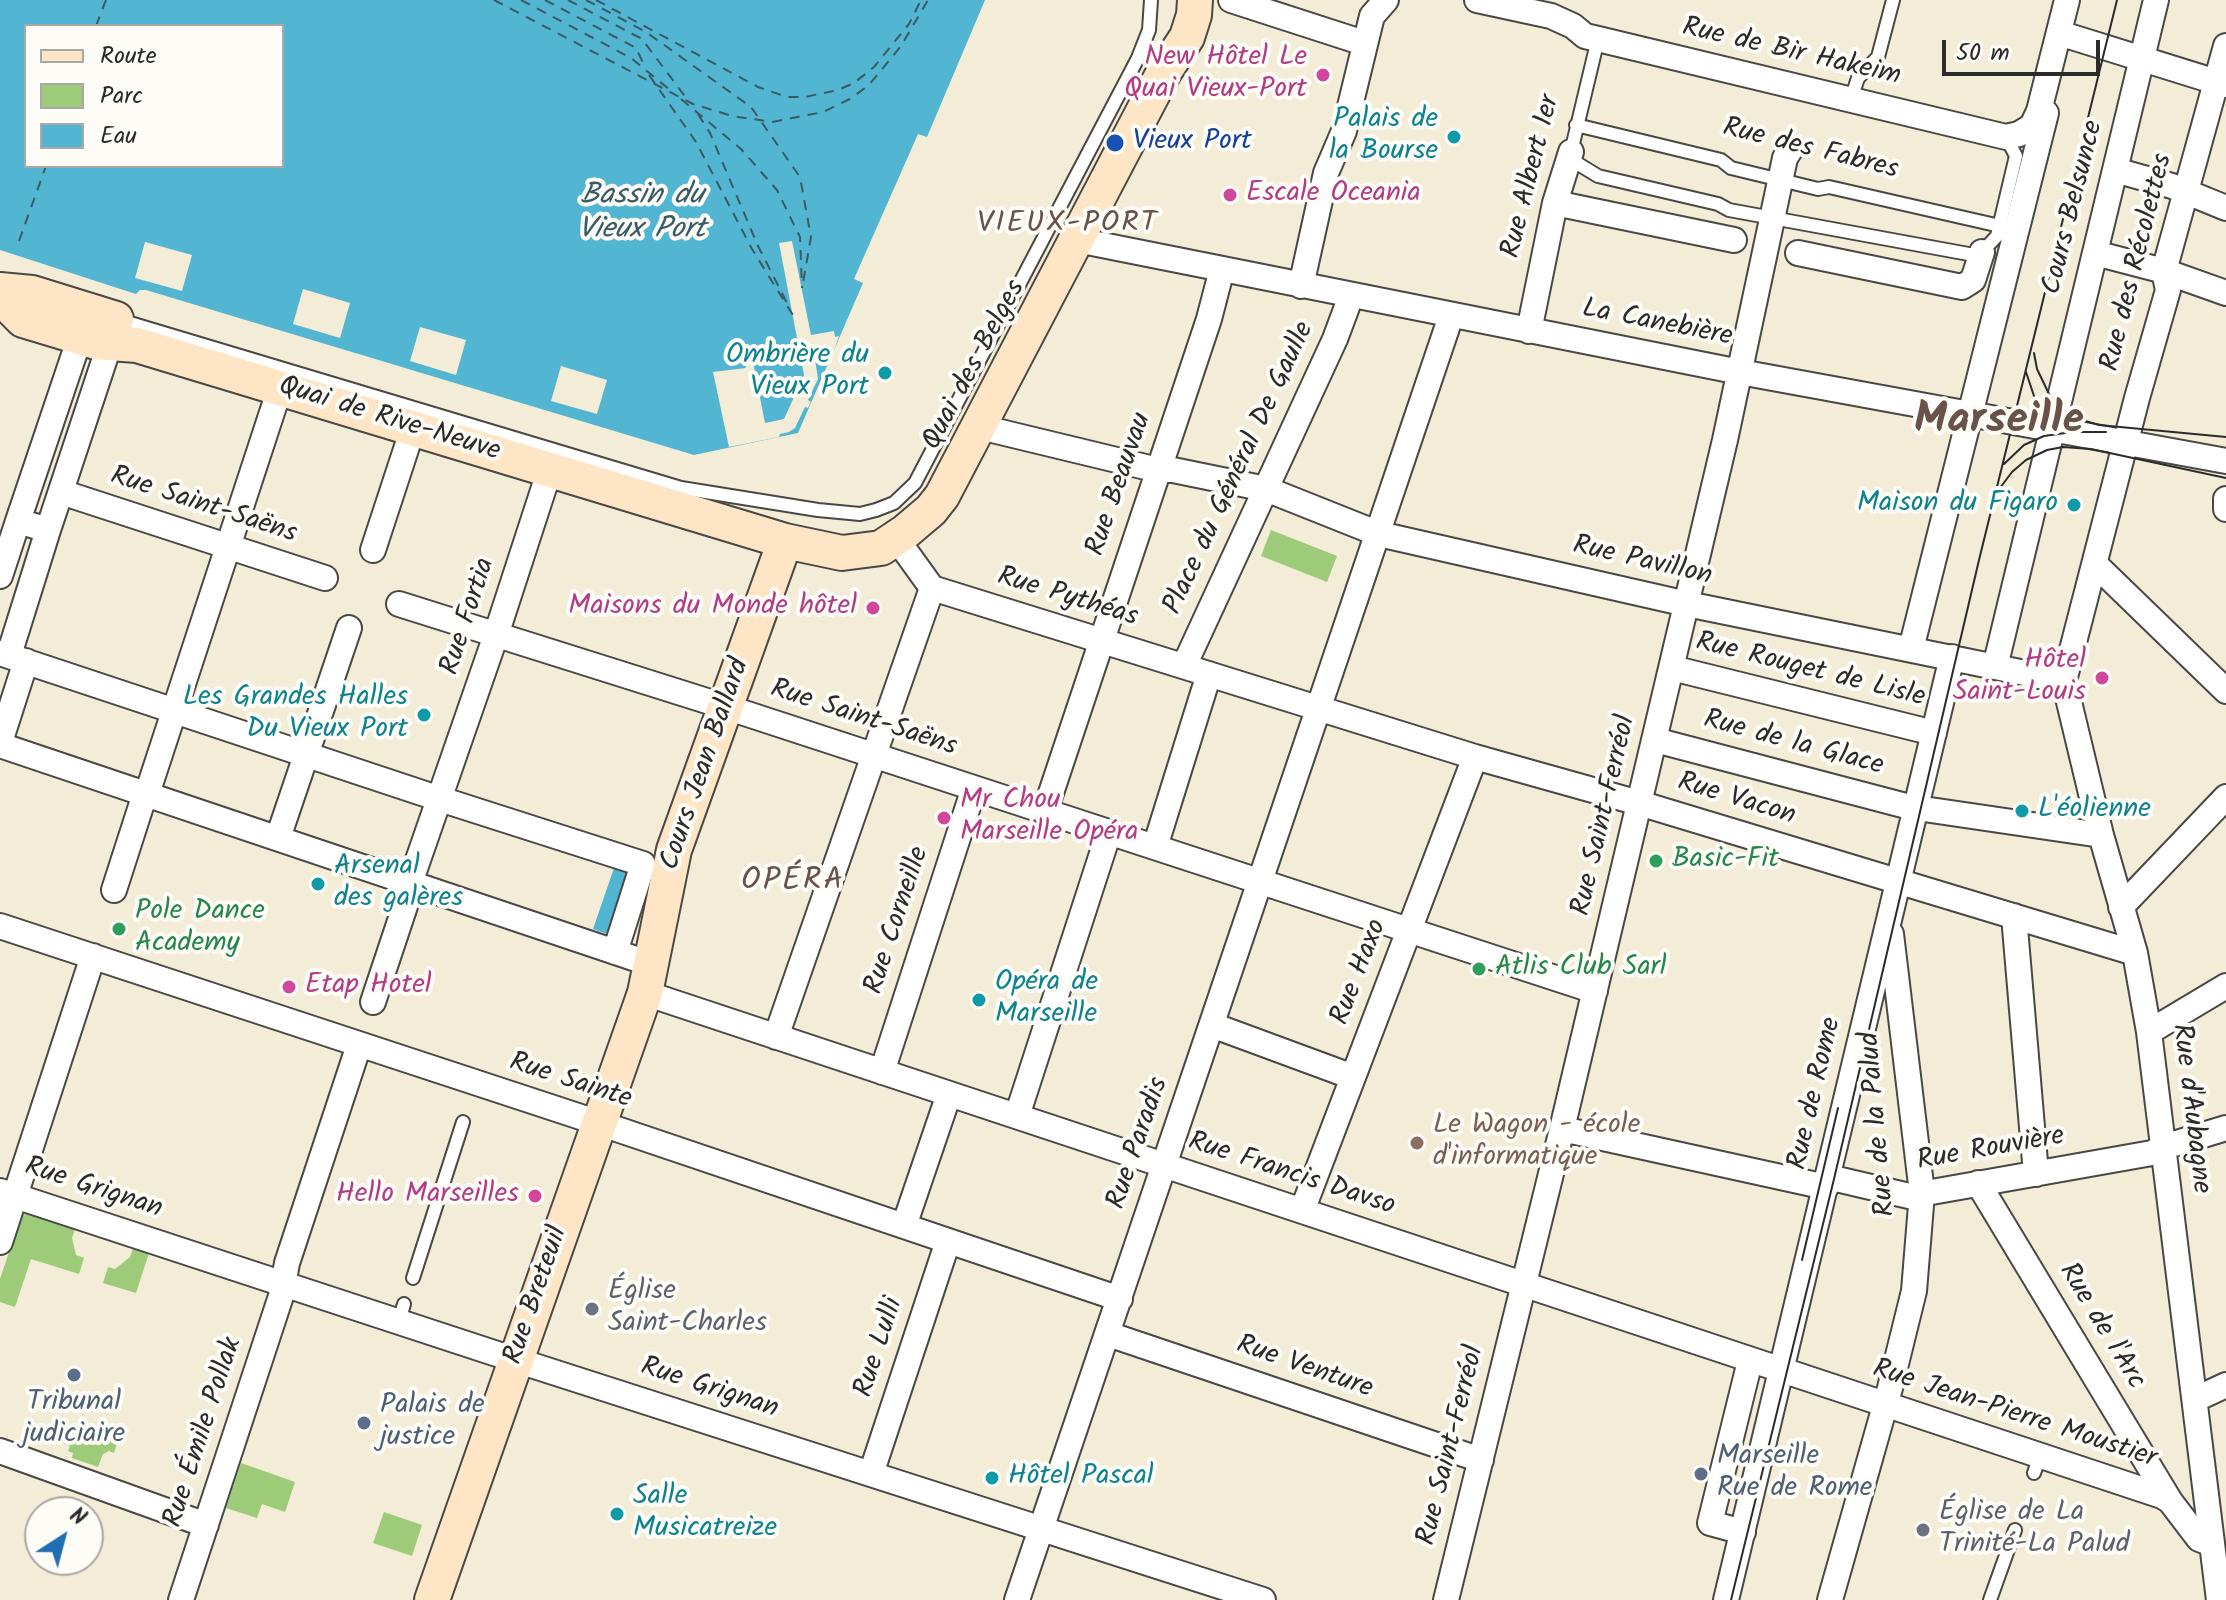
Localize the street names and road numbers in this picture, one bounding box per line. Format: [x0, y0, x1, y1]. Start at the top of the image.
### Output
street label: Rue de Bir Hakeim [1679, 13, 1903, 95]
street label: Rue Albert 1er [1497, 92, 1569, 262]
street label: Rue des Fabres [1719, 113, 1901, 189]
street label: Cours Belsunce [2037, 118, 2113, 298]
street label: Rue des Récolettes [2096, 151, 2182, 375]
street label: Quai des Belges [917, 275, 1035, 457]
street label: La Canebière [1579, 294, 1735, 356]
street label: Place du Général De Gaulle [1158, 317, 1324, 621]
street label: Quai de Rive-Neuve [274, 371, 504, 471]
street label: Rue Beauvau [1081, 409, 1161, 561]
street label: Rue Saint-Saëns [106, 461, 300, 553]
street label: Rue Pavillon [1569, 531, 1715, 595]
street label: Rue Fortia [435, 554, 505, 680]
street label: Rue Pythéas [993, 562, 1141, 636]
street label: Rue Rouget de Lisle [1692, 627, 1928, 717]
street label: Cours Jean Ballard [655, 655, 759, 875]
street label: Rue Saint-Saëns [766, 674, 960, 766]
street label: Rue de la Glace [1699, 705, 1887, 785]
street label: Rue Saint-Ferréol [1567, 713, 1645, 919]
street label: Rue Vacon [1673, 767, 1799, 835]
street label: Rue Corneille [859, 843, 939, 999]
street label: Rue Haxo [1326, 916, 1396, 1030]
street label: Rue de Rome [1783, 1015, 1851, 1173]
street label: Rue d'Aubagne [2162, 1022, 2216, 1196]
street label: Rue de la Palud [1855, 1030, 1905, 1218]
street label: Rue Sainte [505, 1047, 635, 1119]
street label: Rue Paradis [1102, 1074, 1178, 1214]
street label: Rue Rouvière [1915, 1122, 2067, 1180]
street label: Rue Francis Davso [1183, 1127, 1399, 1225]
street label: Rue Grignan [20, 1152, 166, 1228]
street label: Rue Breteuil [499, 1223, 577, 1369]
street label: Rue de l'Arc [2049, 1258, 2151, 1396]
street label: Rue Lulli [849, 1294, 913, 1402]
street label: Rue Venture [1231, 1330, 1377, 1408]
street label: Rue Émile Pollak [159, 1334, 251, 1532]
street label: Rue Saint-Ferréol [1412, 1343, 1494, 1549]
street label: Rue Grignan [636, 1352, 782, 1428]
street label: Rue Jean-Pierre Moustier [1868, 1354, 2160, 1478]

